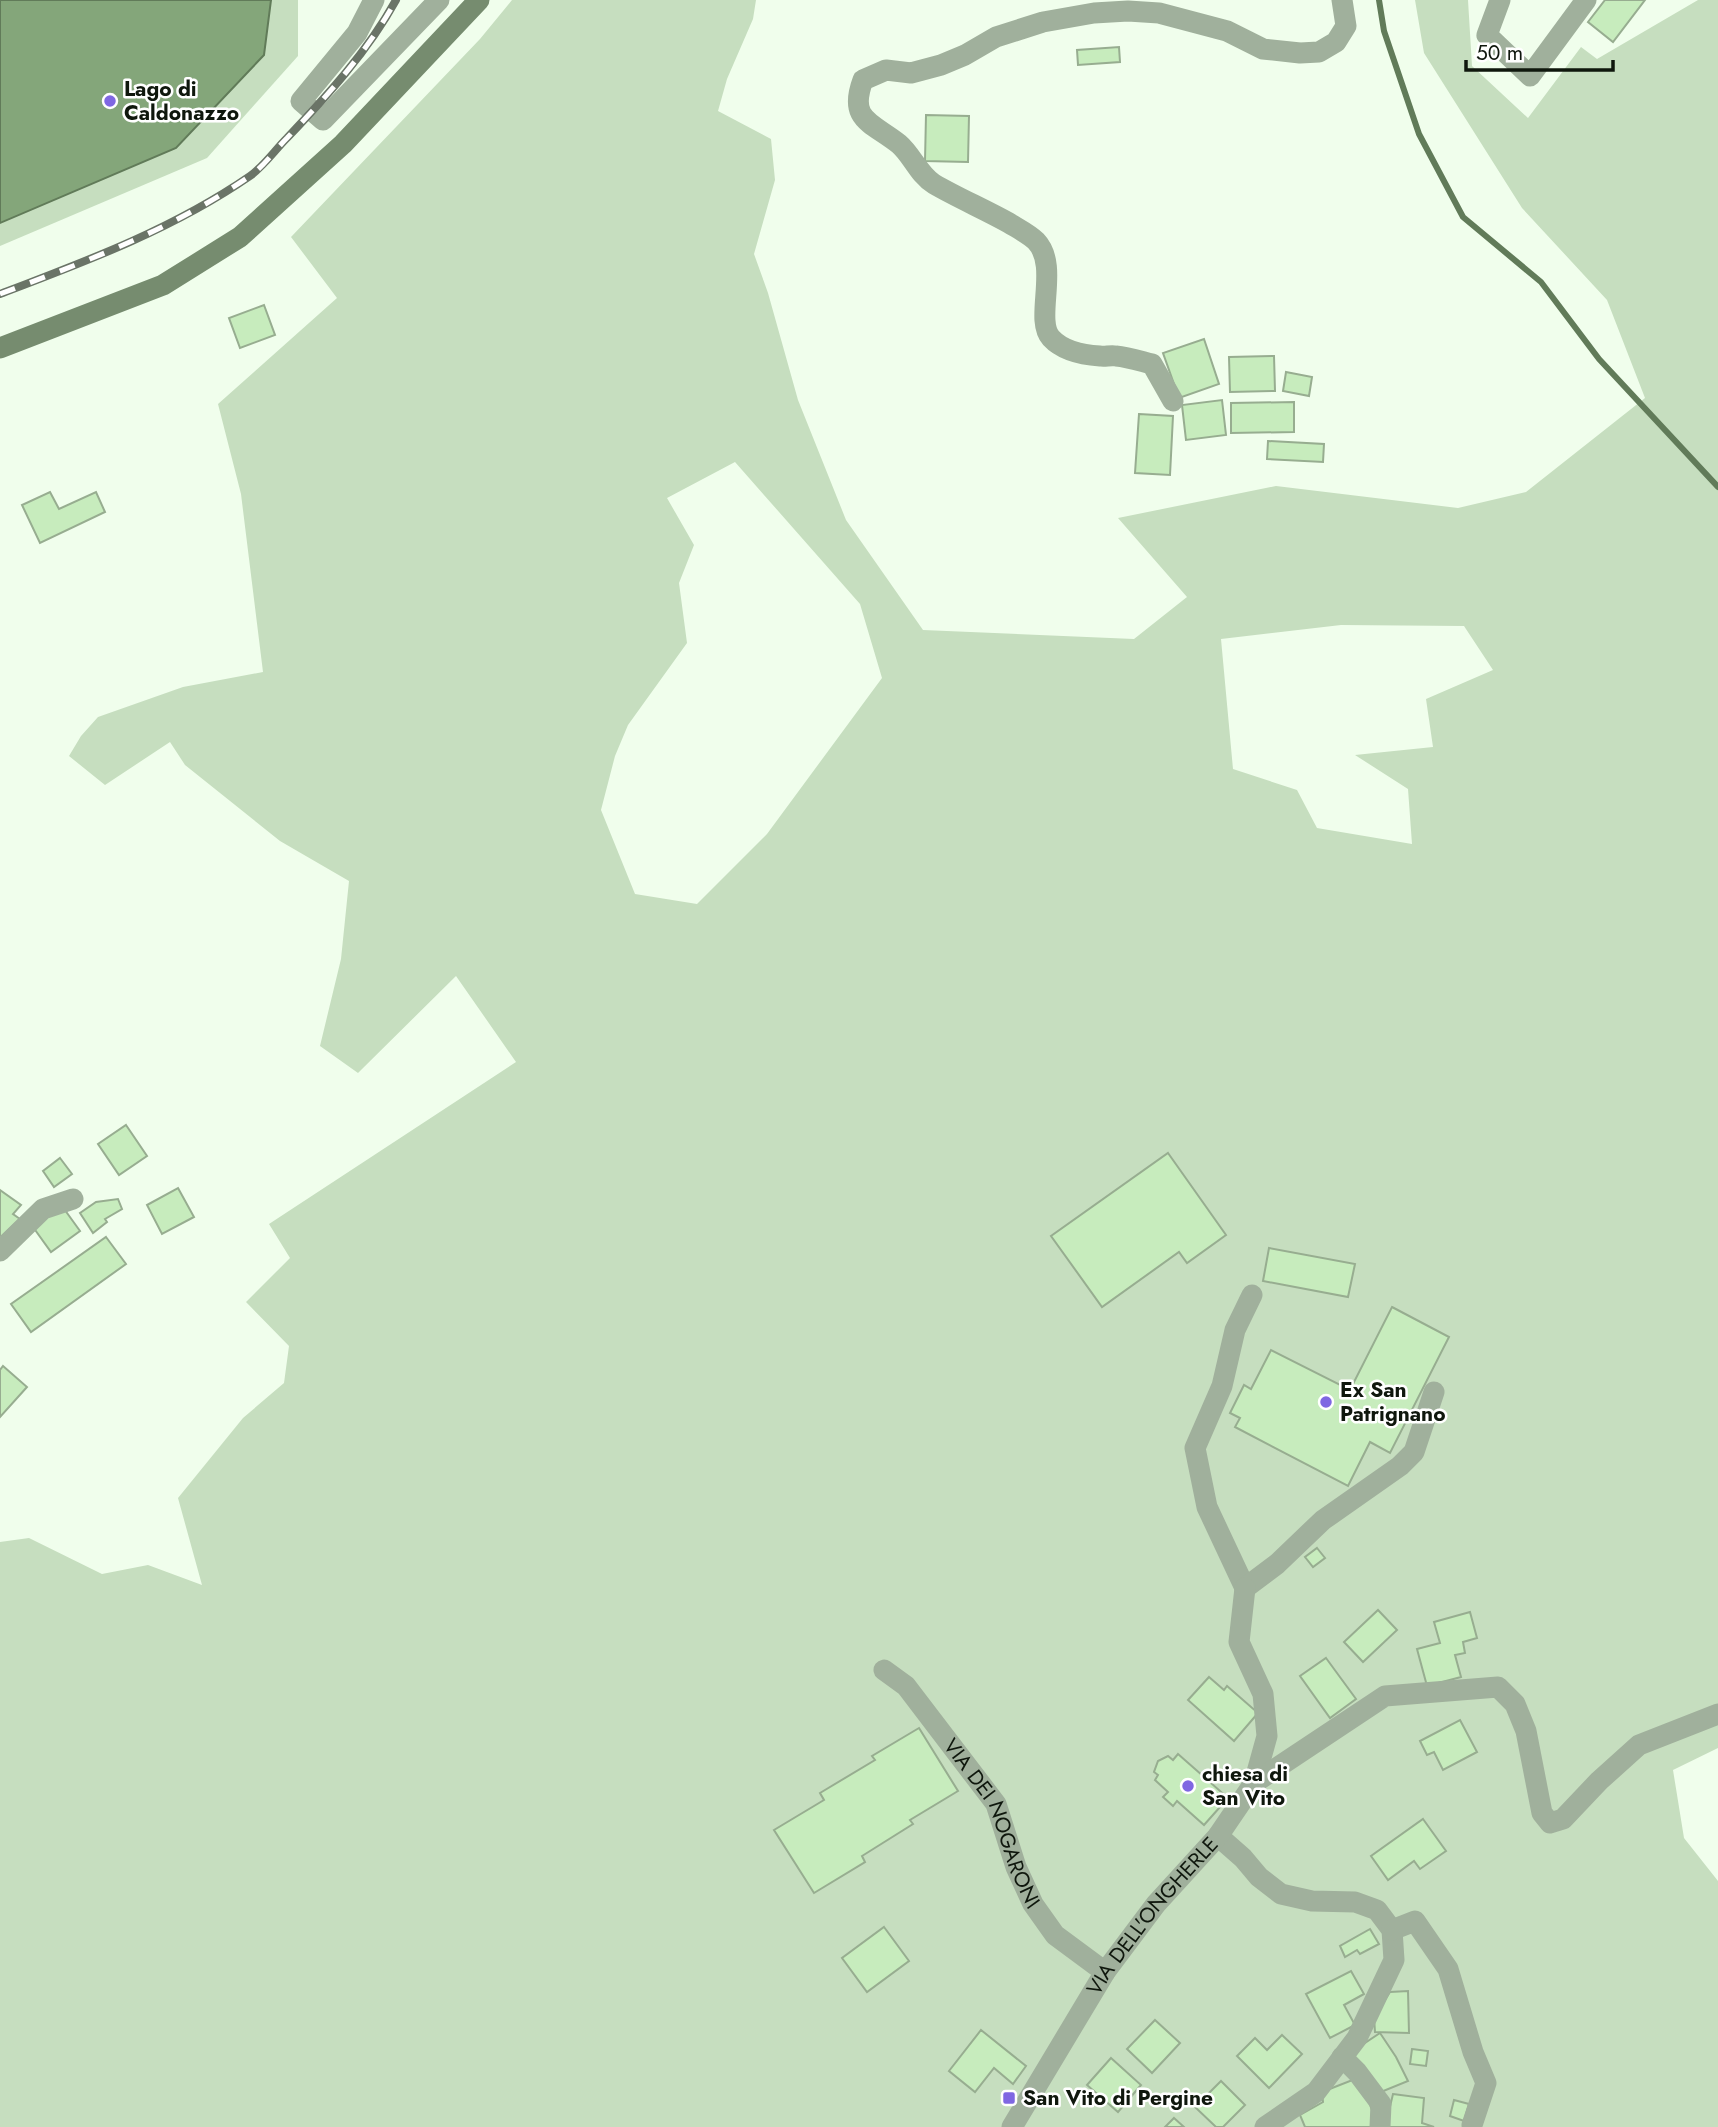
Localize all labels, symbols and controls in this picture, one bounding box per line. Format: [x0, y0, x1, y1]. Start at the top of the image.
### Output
scale bar [1466, 28, 1613, 72]
text: 50 m [1476, 38, 1523, 68]
place label: Lago di Caldonazzo [124, 74, 239, 128]
marker: Lago di Caldonazzo [102, 93, 118, 109]
place label: Ex San Patrignano [1340, 1375, 1446, 1429]
marker: Ex San Patrignano [1318, 1394, 1334, 1410]
street label: VIA DEI NOGARONI [936, 1732, 1047, 1915]
place label: chiesa di San Vito [1202, 1759, 1288, 1813]
marker: chiesa di San Vito [1180, 1778, 1196, 1794]
street label: VIA DELL'ONGHERLE [1079, 1830, 1225, 2001]
place label: San Vito di Pergine [1023, 2083, 1213, 2113]
marker: San Vito di Pergine [1001, 2090, 1017, 2106]

